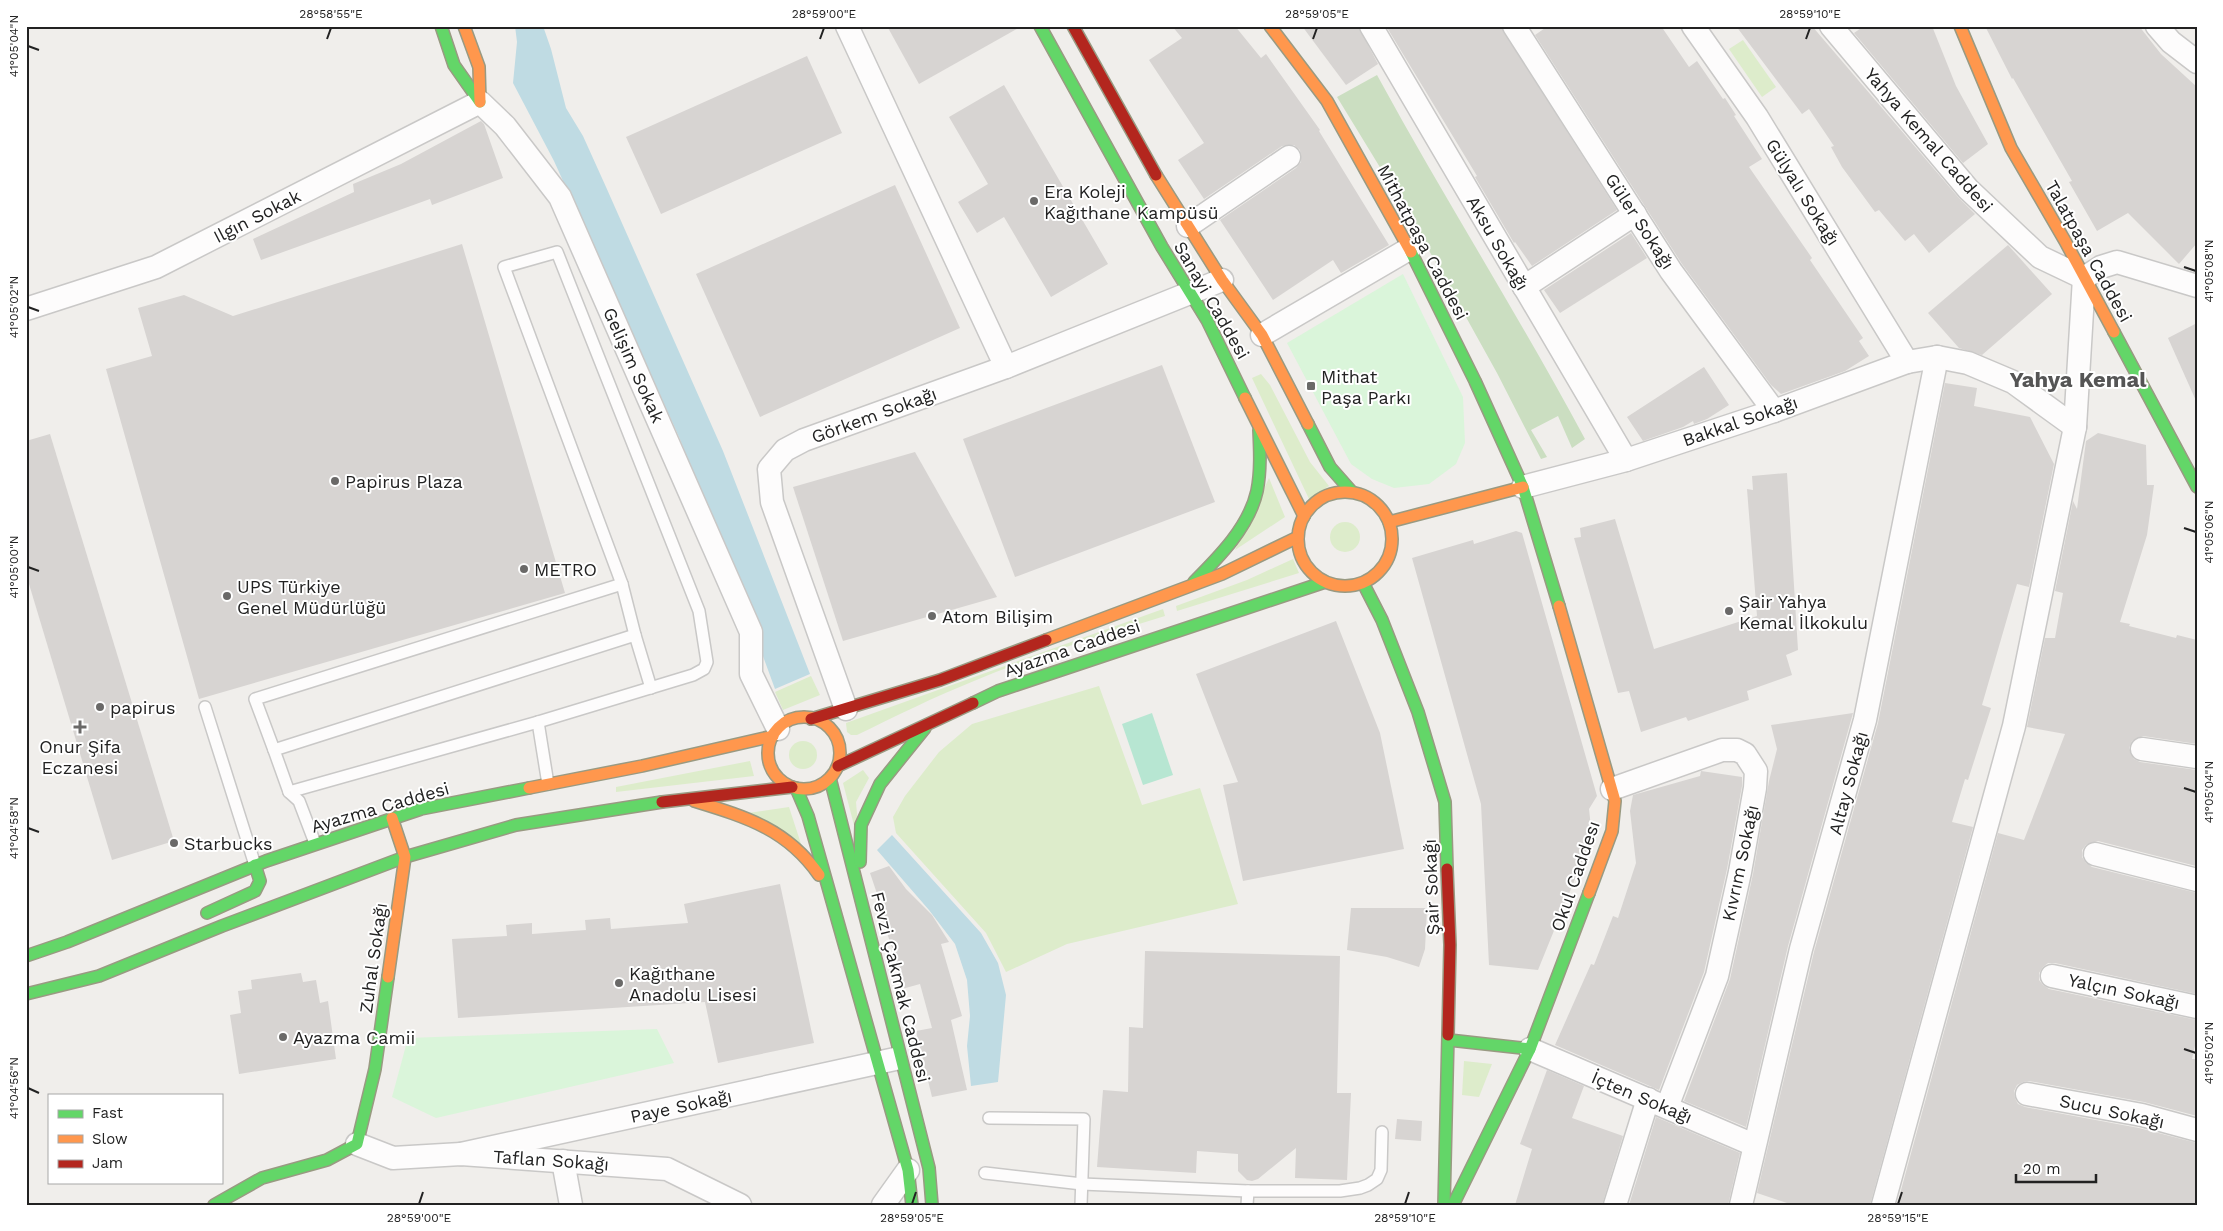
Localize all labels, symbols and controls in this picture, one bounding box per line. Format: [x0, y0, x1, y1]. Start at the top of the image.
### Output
text: 28°58'55"E [299, 7, 363, 21]
text: 28°59'00"E [792, 7, 857, 21]
text: 28°59'05"E [1285, 7, 1349, 21]
text: 28°59'10"E [1779, 7, 1841, 21]
text: 41°05'04"N [7, 15, 21, 77]
street label: Yahya Kemal Caddesi [1861, 64, 1997, 216]
street label: Gülyalı Sokağı [1762, 135, 1844, 249]
street label: Mithatpaşa Caddesi [1373, 161, 1473, 323]
street label: Güler Sokağı [1601, 169, 1679, 273]
street label: Talatpaşa Caddesi [2041, 176, 2137, 326]
place label: Era Koleji Kağıthane Kampüsü [1044, 181, 1219, 223]
street label: Ilgın Sokak [210, 185, 304, 247]
street label: Aksu Sokağı [1463, 192, 1533, 294]
marker: Era Koleji Kağıthane Kampüsü [1028, 195, 1040, 207]
street label: Sanayi Caddesi [1170, 237, 1254, 363]
text: 41°05'08"N [2202, 239, 2216, 303]
text: 41°05'02"N [7, 276, 21, 338]
street label: Gelişim Sokak [599, 304, 669, 426]
place label: Mithat Paşa Parkı [1321, 366, 1411, 408]
district label: Yahya Kemal [2010, 367, 2147, 392]
marker: Mithat Paşa Parkı [1305, 380, 1317, 392]
street label: Görkem Sokağı [809, 383, 939, 447]
street label: Bakkal Sokağı [1680, 391, 1800, 451]
place label: Papirus Plaza [345, 471, 463, 492]
marker: Papirus Plaza [329, 475, 341, 487]
text: 41°05'06"N [2202, 500, 2216, 564]
text: 41°05'00"N [7, 535, 21, 599]
place label: METRO [534, 559, 597, 580]
marker: METRO [518, 563, 530, 575]
place label: UPS Türkiye Genel Müdürlüğü [237, 576, 386, 618]
marker: UPS Türkiye Genel Müdürlüğü [221, 590, 233, 602]
place label: Şair Yahya Kemal İlkokulu [1739, 591, 1868, 633]
marker: Şair Yahya Kemal İlkokulu [1723, 605, 1735, 617]
place label: Atom Bilişim [942, 606, 1053, 627]
marker: Atom Bilişim [926, 610, 938, 622]
street label: Ayazma Caddesi [1001, 615, 1143, 681]
place label: papirus [110, 697, 175, 718]
marker: papirus [94, 701, 106, 713]
marker: Onur Şifa Eczanesi [74, 721, 86, 733]
street label: Altay Sokağı [1824, 729, 1872, 837]
place label: Onur Şifa Eczanesi [39, 736, 121, 778]
text: 41°05'04"N [2202, 761, 2216, 823]
street label: Ayazma Caddesi [309, 777, 451, 837]
text: 41°04'58"N [7, 797, 21, 859]
street label: Kıvrım Sokağı [1717, 803, 1763, 923]
street label: Okul Caddesı [1546, 818, 1604, 934]
place label: Starbucks [184, 833, 273, 854]
marker: Starbucks [168, 837, 180, 849]
street label: Şair Sokağı [1419, 838, 1443, 936]
street label: Fevzi Çakmak Caddesi [867, 889, 935, 1085]
street label: Zuhal Sokağı [355, 901, 391, 1015]
place label: Kağıthane Anadolu Lisesi [629, 963, 757, 1005]
street label: Yalçın Sokağı [2066, 969, 2182, 1013]
marker: Kağıthane Anadolu Lisesi [613, 977, 625, 989]
text: 41°05'02"N [2202, 1022, 2216, 1084]
place label: Ayazma Camii [293, 1027, 415, 1048]
marker: Ayazma Camii [277, 1031, 289, 1043]
text: 41°04'56"N [7, 1057, 21, 1119]
street label: İçten Sokağı [1588, 1066, 1696, 1128]
street label: Paye Sokağı [628, 1085, 734, 1127]
street label: Sucu Sokağı [2058, 1090, 2166, 1132]
legend [48, 1094, 222, 1184]
text: Fast [92, 1104, 124, 1122]
text: Slow [92, 1130, 128, 1148]
street label: Taflan Sokağı [492, 1145, 610, 1175]
scale bar [2016, 1151, 2096, 1183]
text: Jam [92, 1154, 123, 1172]
text: 20 m [2023, 1160, 2061, 1178]
text: 28°59'00"E [387, 1211, 452, 1225]
text: 28°59'05"E [880, 1211, 944, 1225]
text: 28°59'10"E [1374, 1211, 1436, 1225]
text: 28°59'15"E [1867, 1211, 1929, 1225]

